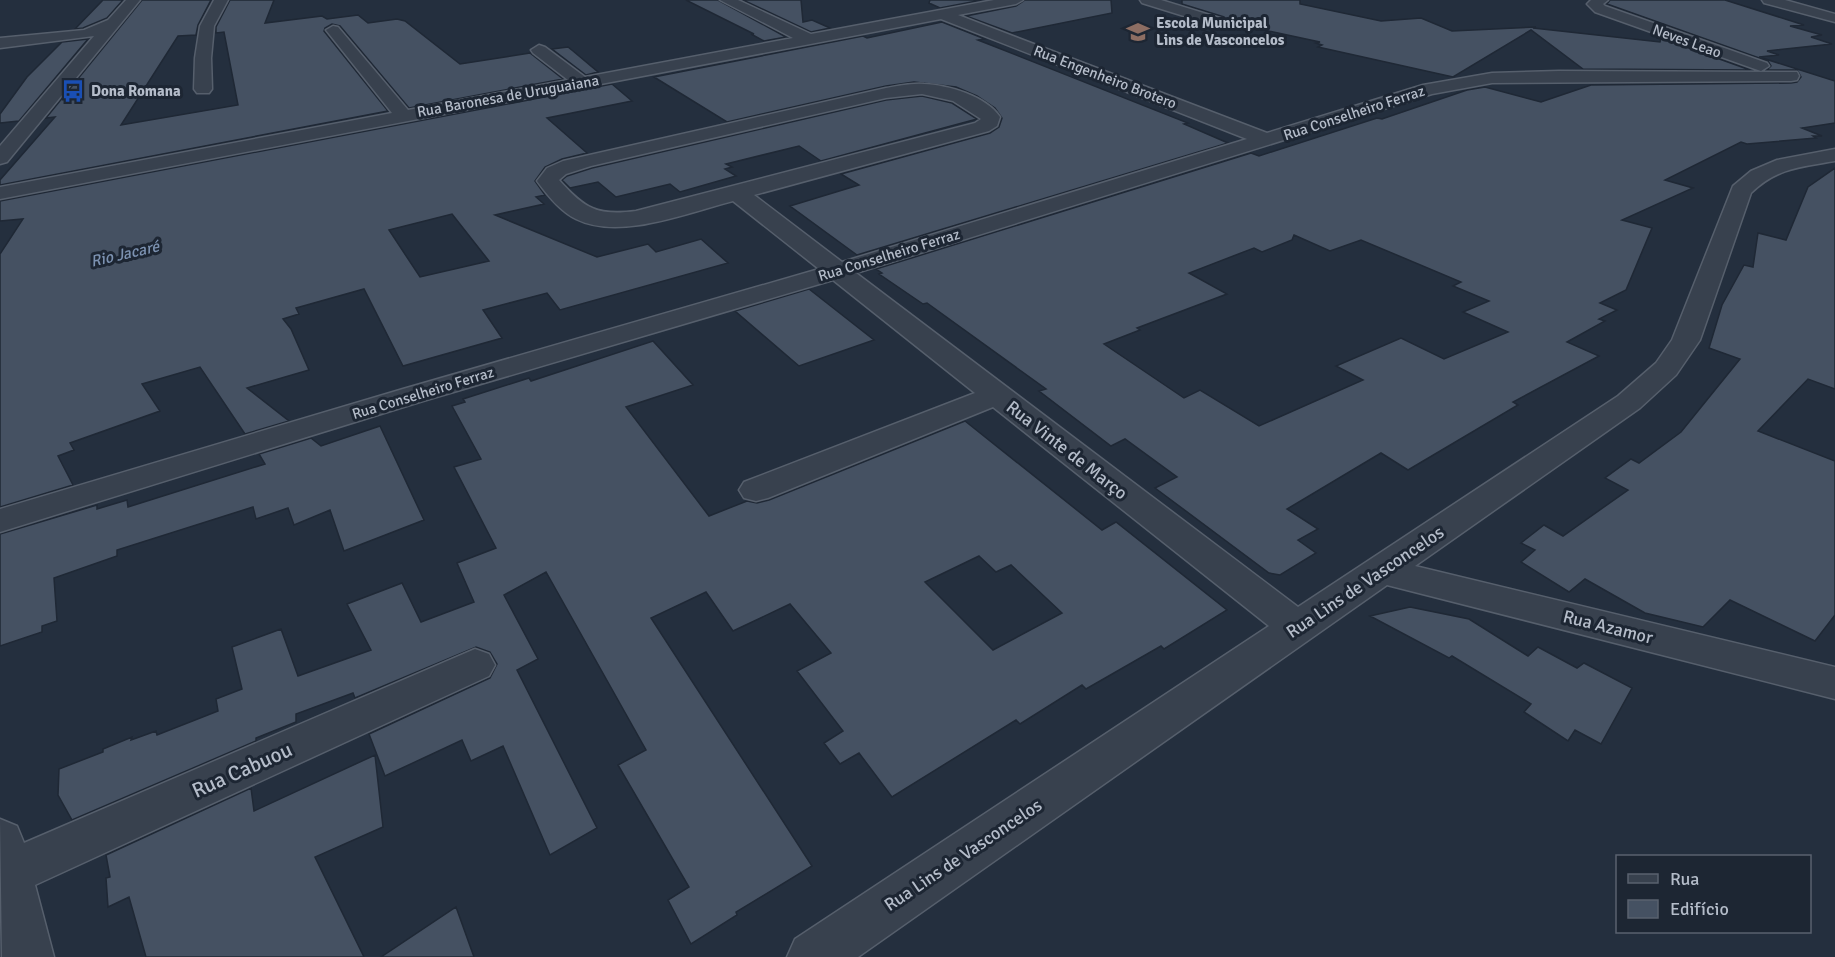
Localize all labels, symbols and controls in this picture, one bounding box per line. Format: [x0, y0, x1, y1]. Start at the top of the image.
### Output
place label: Escola Municipal Lins de Vasconcelos [1156, 14, 1285, 49]
school or university icon: Escola Municipal Lins de Vasconcelos [1125, 19, 1151, 45]
street label: Neves Leao [1650, 20, 1724, 62]
street label: Rua Engenheiro Brotero [1031, 41, 1179, 113]
street label: Rua Baronesa de Uruguaiana [416, 71, 600, 121]
bus stop icon: Dona Romana [60, 78, 86, 104]
place label: Dona Romana [91, 82, 181, 100]
street label: Rua Conselheiro Ferraz [1281, 82, 1427, 144]
street label: Rua Conselheiro Ferraz [816, 225, 962, 285]
water label: Rio Jacaré [89, 236, 163, 272]
street label: Rua Conselheiro Ferraz [350, 363, 496, 423]
street label: Rua Vinte de Março [1002, 396, 1132, 504]
street label: Rua Lins de Vasconcelos [1282, 521, 1448, 643]
street label: Rua Azamor [1561, 605, 1656, 649]
street label: Rua Cabuou [188, 736, 296, 804]
street label: Rua Lins de Vasconcelos [880, 794, 1046, 916]
legend [1616, 855, 1811, 933]
text: Rua [1670, 868, 1699, 890]
text: Edifício [1670, 898, 1729, 920]

